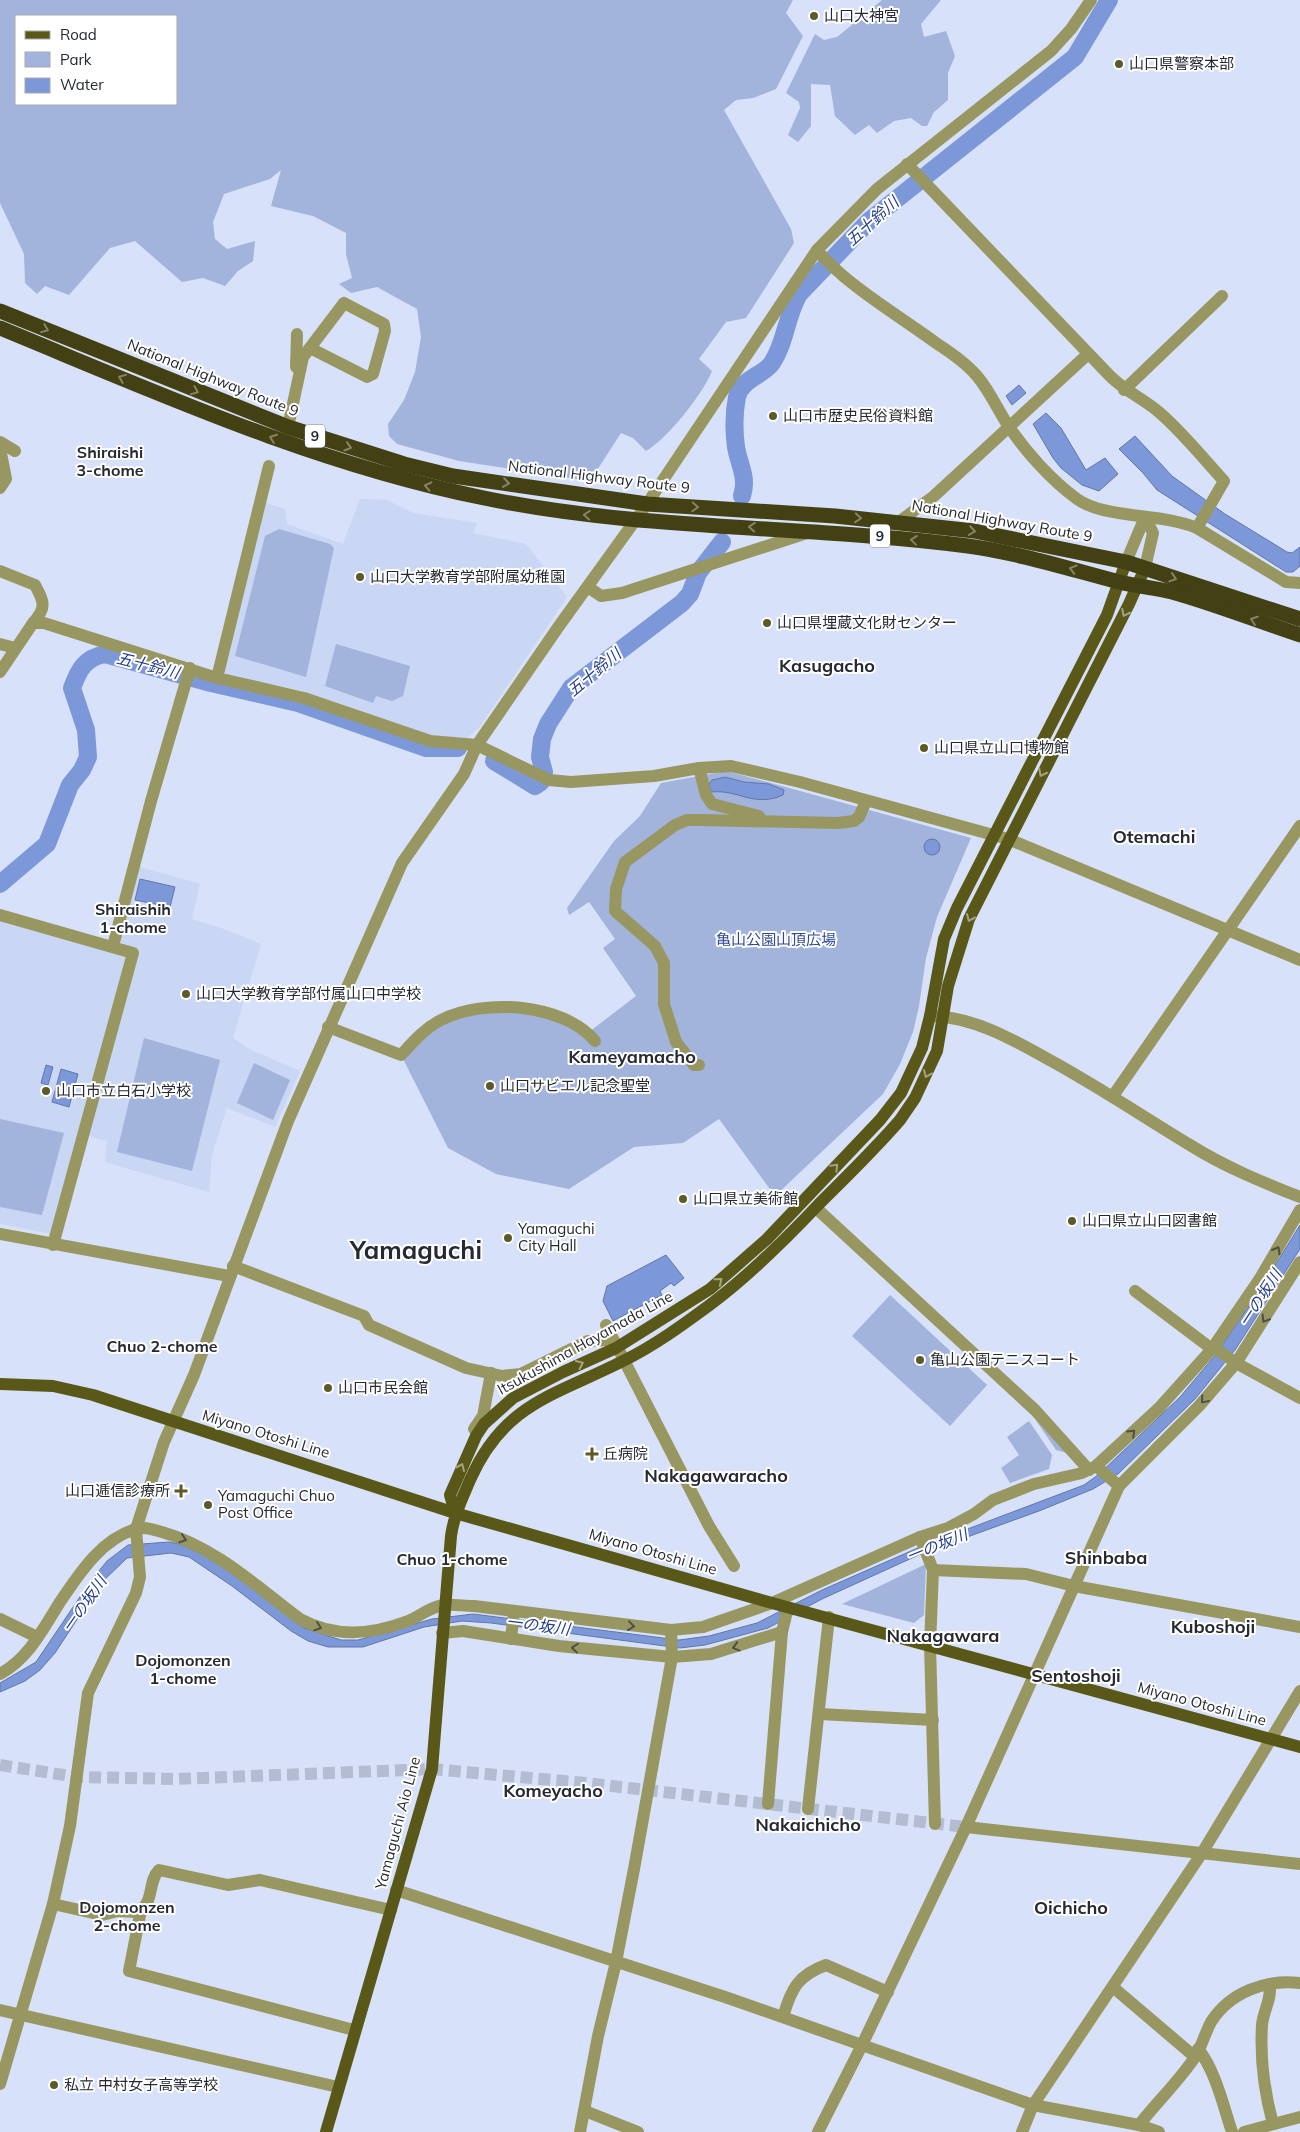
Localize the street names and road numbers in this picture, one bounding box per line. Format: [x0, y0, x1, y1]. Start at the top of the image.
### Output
street label: National Highway Route 9 [125, 334, 302, 421]
road number: 9 [305, 424, 325, 448]
street label: National Highway Route 9 [507, 456, 691, 497]
street label: National Highway Route 9 [910, 495, 1094, 546]
road number: 9 [870, 524, 890, 548]
street label: Itsukushima Hayamada Line [494, 1286, 676, 1399]
street label: Miyano Otoshi Line [200, 1405, 332, 1462]
street label: Miyano Otoshi Line [587, 1524, 719, 1579]
street label: Miyano Otoshi Line [1136, 1677, 1268, 1730]
street label: Yamaguchi Aio Line [370, 1755, 424, 1892]

